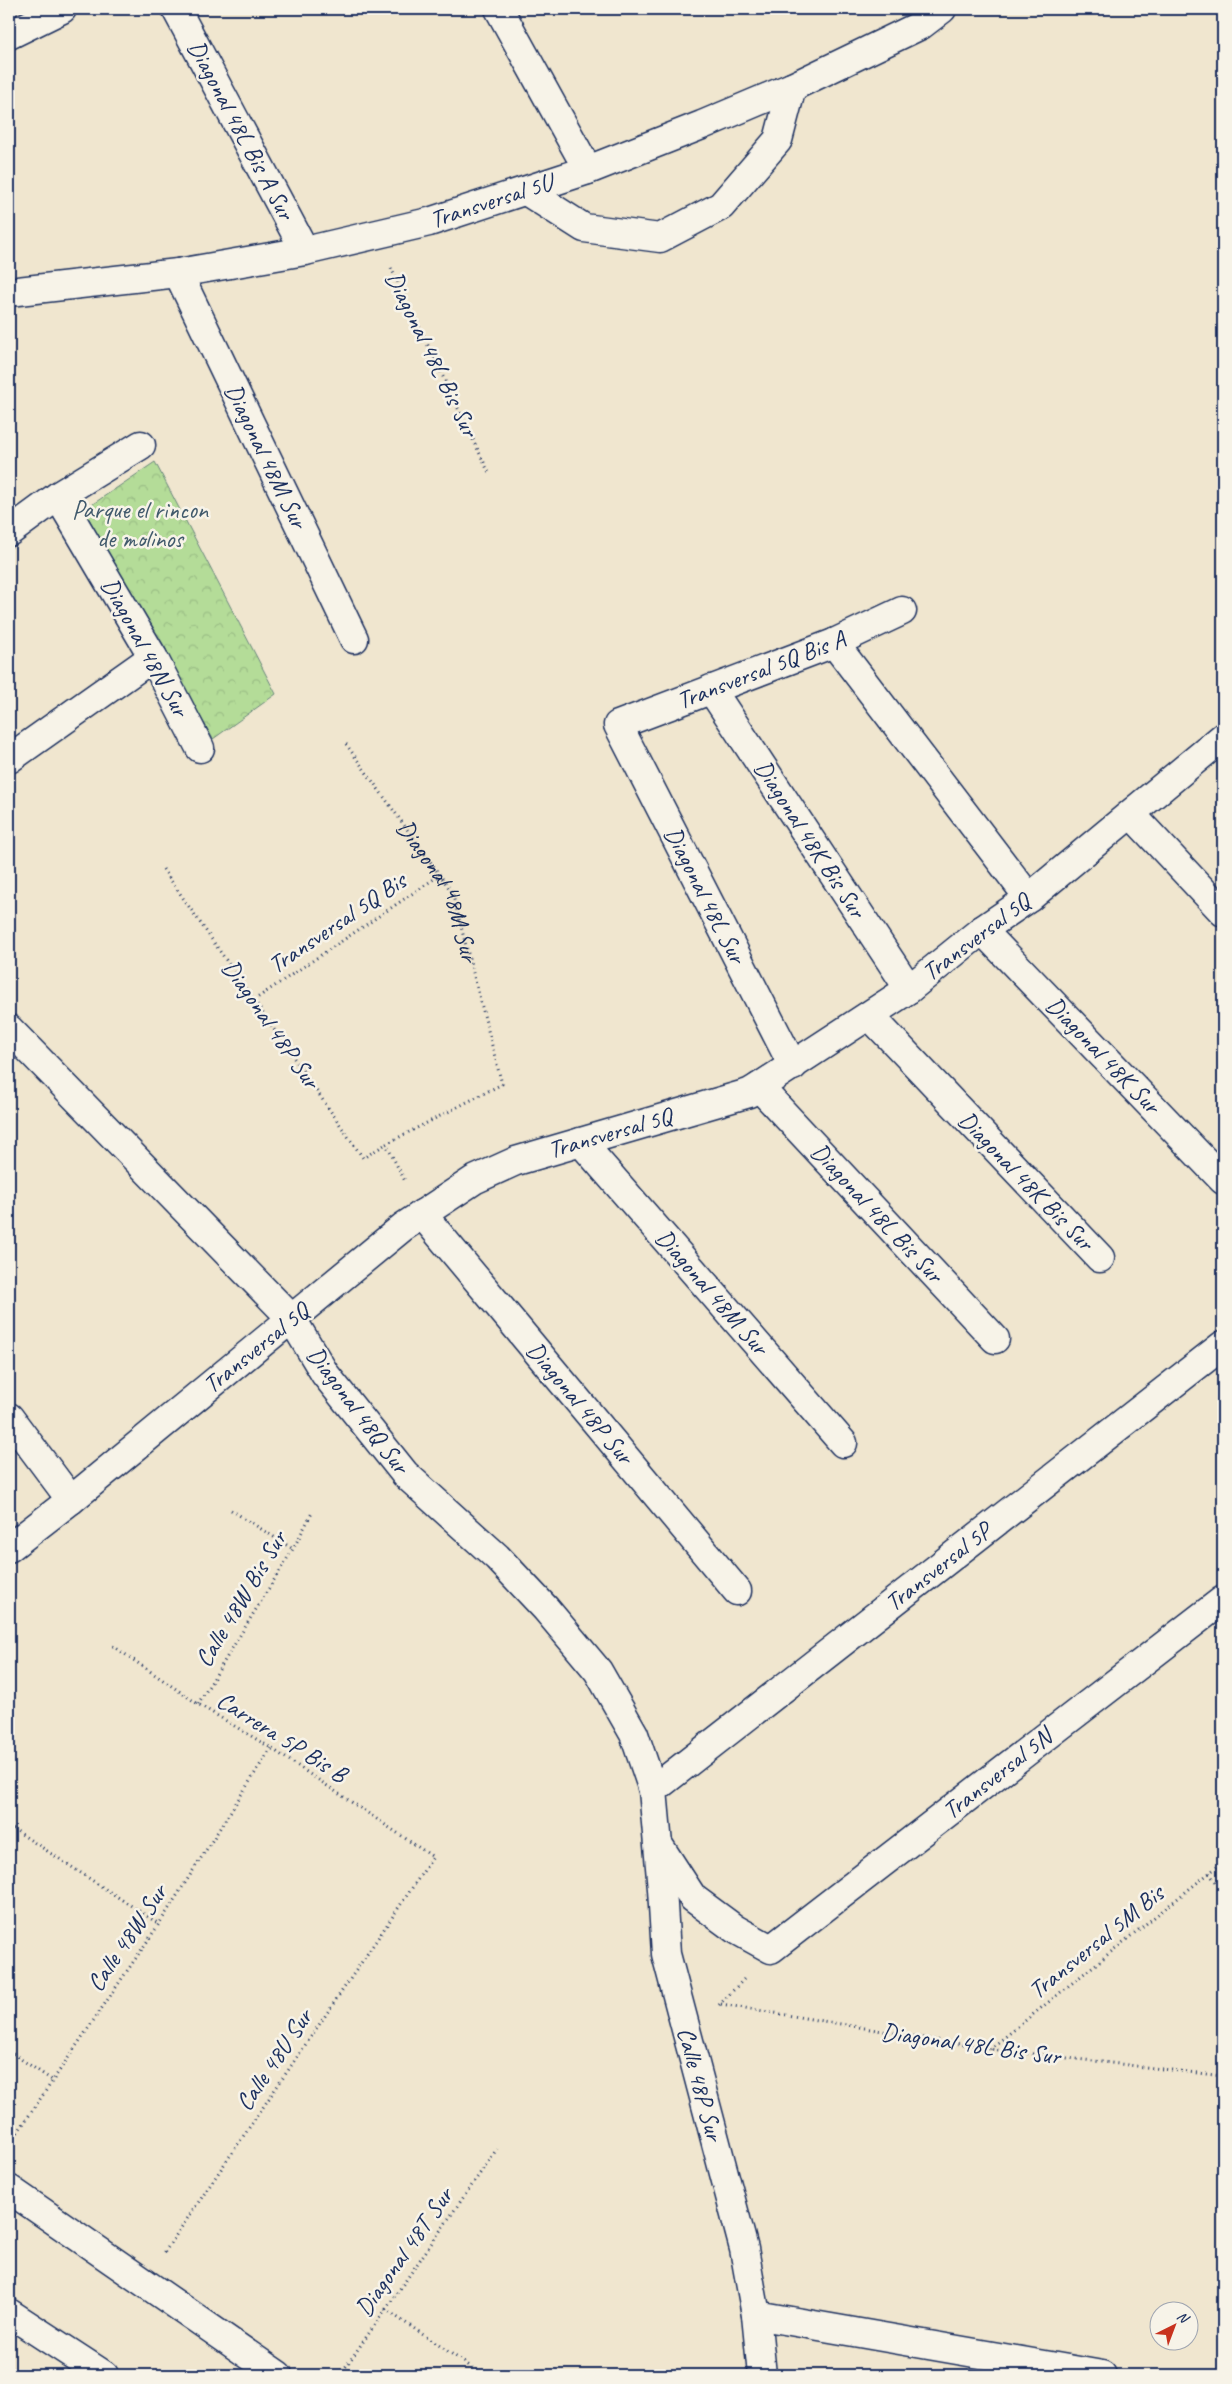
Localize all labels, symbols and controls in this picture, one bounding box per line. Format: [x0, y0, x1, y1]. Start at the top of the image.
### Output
street label: Diagonal 48L Bis A Sur [180, 35, 303, 227]
street label: Transversal 5U [426, 165, 561, 236]
street label: Diagonal 48L Bis Sur [378, 266, 487, 444]
street label: Diagonal 48M Sur [217, 379, 316, 536]
park label: Parque el rincon de molinos [72, 494, 209, 555]
street label: Diagonal 48N Sur [94, 572, 198, 725]
street label: Transversal 5Q Bis A [672, 623, 851, 717]
street label: Diagonal 48K Bis Sur [747, 754, 874, 926]
street label: Diagonal 48M Sur [389, 813, 486, 968]
street label: Diagonal 48L Sur [657, 821, 755, 971]
street label: Transversal 5Q Bis [262, 864, 414, 981]
street label: Transversal 5Q [916, 884, 1038, 988]
street label: Diagonal 48P Sur [215, 953, 329, 1097]
street label: Diagonal 48K Sur [1039, 990, 1169, 1123]
street label: Transversal 5Q [544, 1099, 678, 1166]
street label: Diagonal 48K Bis Sur [951, 1104, 1102, 1259]
street label: Diagonal 48L Bis Sur [804, 1136, 952, 1291]
street label: Diagonal 48M Sur [649, 1222, 777, 1364]
street label: Transversal 5Q [196, 1294, 317, 1400]
street label: Diagonal 48P Sur [519, 1335, 642, 1473]
street label: Diagonal 48Q Sur [300, 1340, 418, 1482]
street label: Transversal 5P [878, 1513, 1000, 1618]
street label: Calle 48W Bis Sur [188, 1523, 295, 1673]
street label: Carrera 5P Bis B [211, 1684, 355, 1791]
street label: Transversal 5N [936, 1719, 1061, 1827]
street label: Calle 48W Sur [80, 1876, 176, 1998]
street label: Transversal 5M Bis [1022, 1876, 1172, 2006]
street label: Calle 48U Sur [228, 2001, 321, 2117]
street label: Diagonal 48L Bis Sur [879, 2016, 1064, 2073]
street label: Calle 48P Sur [670, 2024, 731, 2147]
street label: Diagonal 48T Sur [348, 2179, 462, 2323]
north arrow [1150, 2302, 1200, 2352]
text: N [1173, 2307, 1193, 2327]

